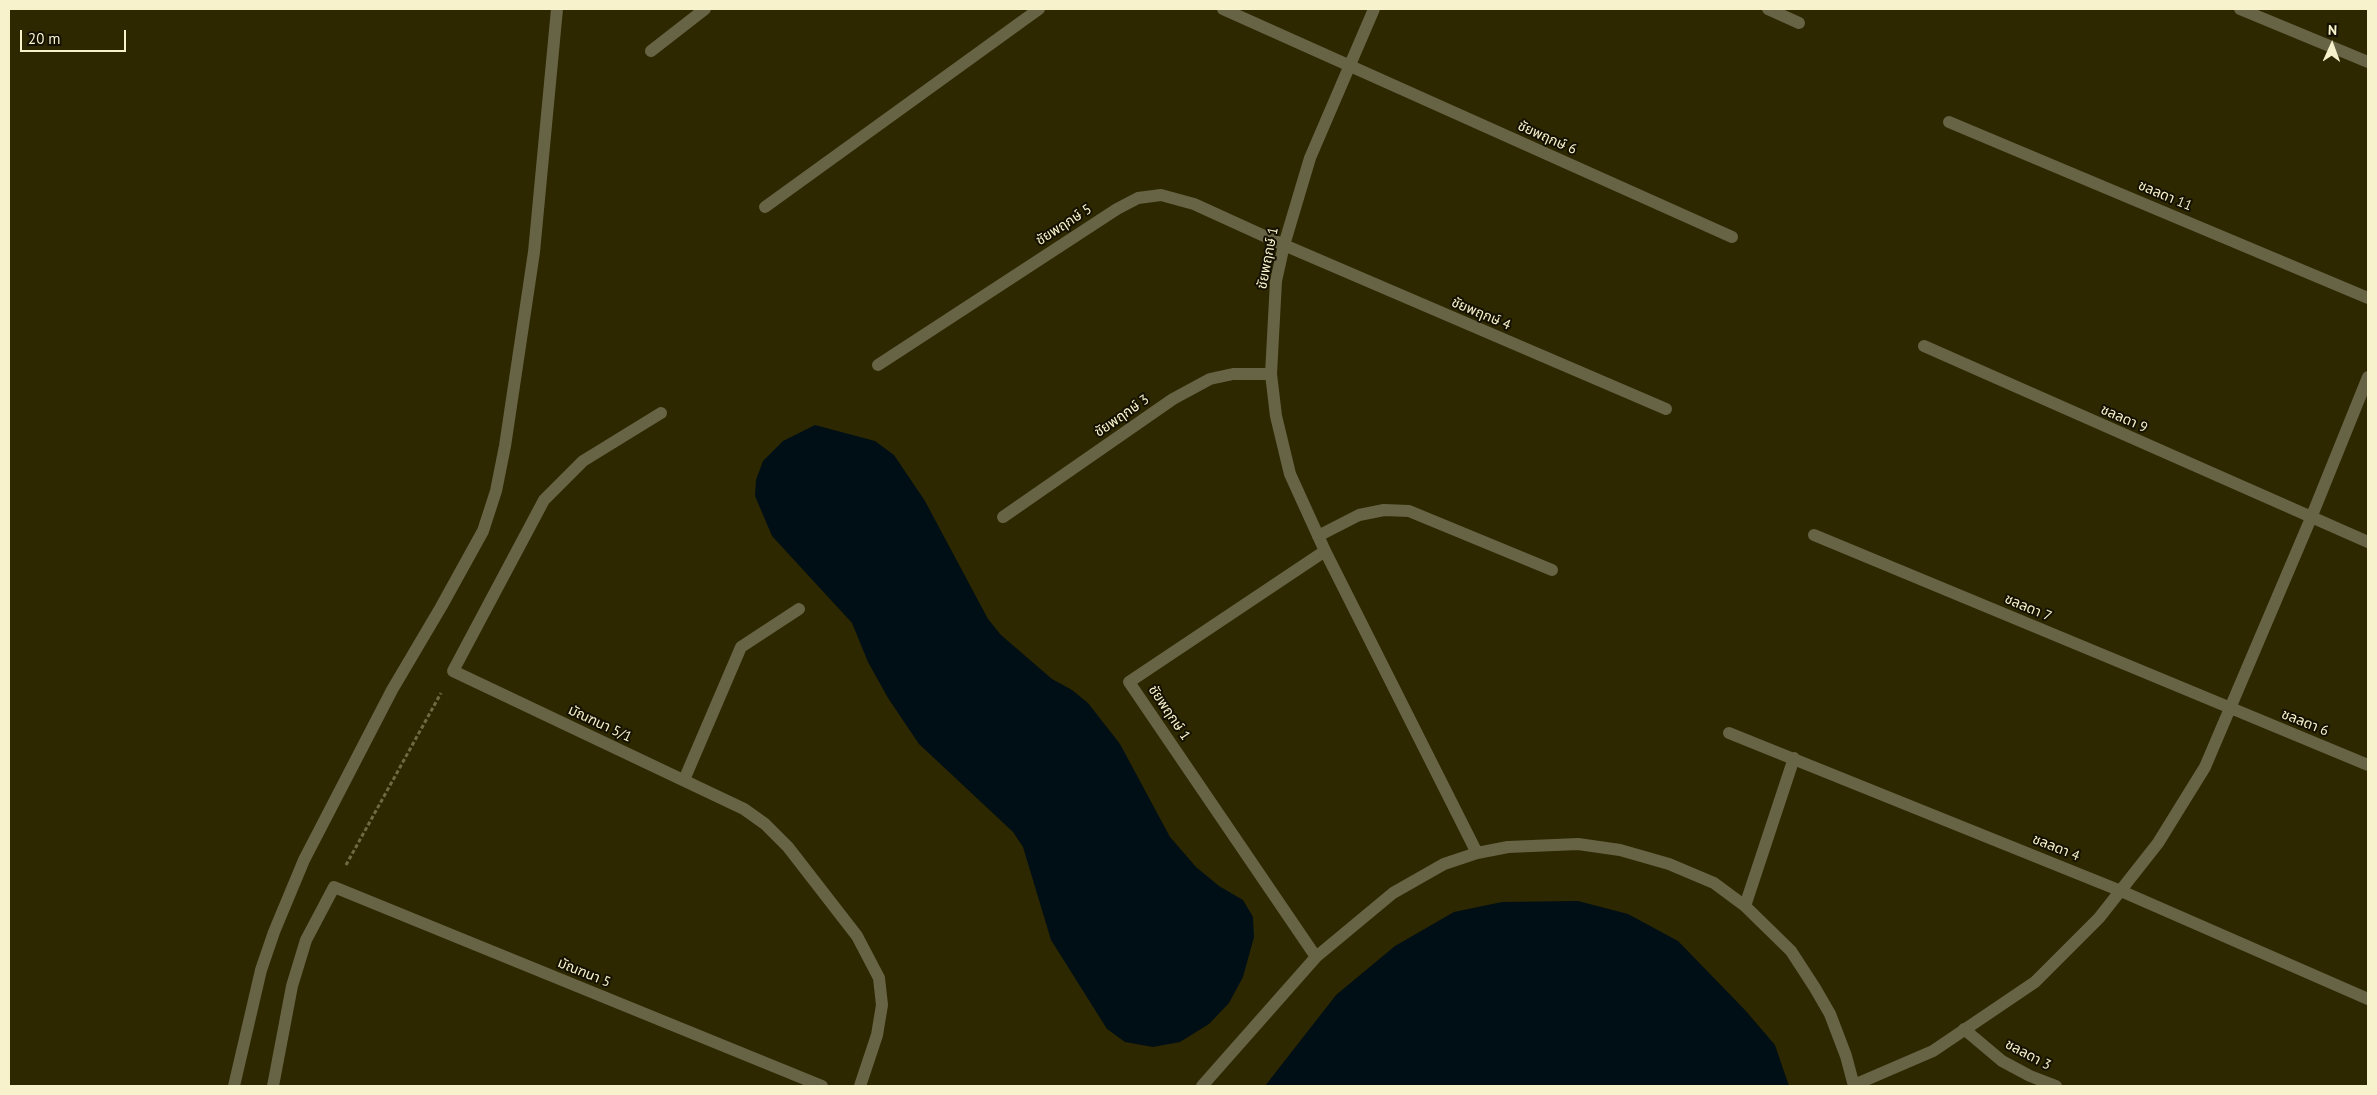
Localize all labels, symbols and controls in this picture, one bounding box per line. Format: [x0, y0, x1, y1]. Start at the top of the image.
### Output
scale bar [22, 20, 129, 52]
north arrow [2307, 20, 2357, 70]
text: N [2328, 21, 2337, 39]
text: 20 m [28, 29, 61, 48]
street label: ชัยพฤกษ์ 6 [1515, 118, 1579, 158]
street label: ชลลดา 11 [2135, 177, 2195, 215]
street label: ชัยพฤกษ์ 5 [1033, 201, 1095, 249]
street label: ชัยพฤกษ์ 1 [1254, 226, 1282, 290]
street label: ชัยพฤกษ์ 4 [1449, 294, 1513, 334]
street label: ชัยพฤกษ์ 3 [1091, 391, 1153, 441]
street label: ชลลดา 9 [2098, 401, 2150, 437]
street label: ชลลดา 7 [2002, 591, 2054, 625]
street label: ชัยพฤกษ์ 1 [1144, 682, 1194, 744]
street label: มัณฑนา 5/1 [565, 702, 635, 746]
street label: ชลลดา 6 [2279, 706, 2331, 740]
street label: ชลลดา 4 [2030, 831, 2082, 865]
street label: มัณฑนา 5 [555, 955, 613, 991]
street label: ชลลดา 3 [2002, 1036, 2054, 1074]

